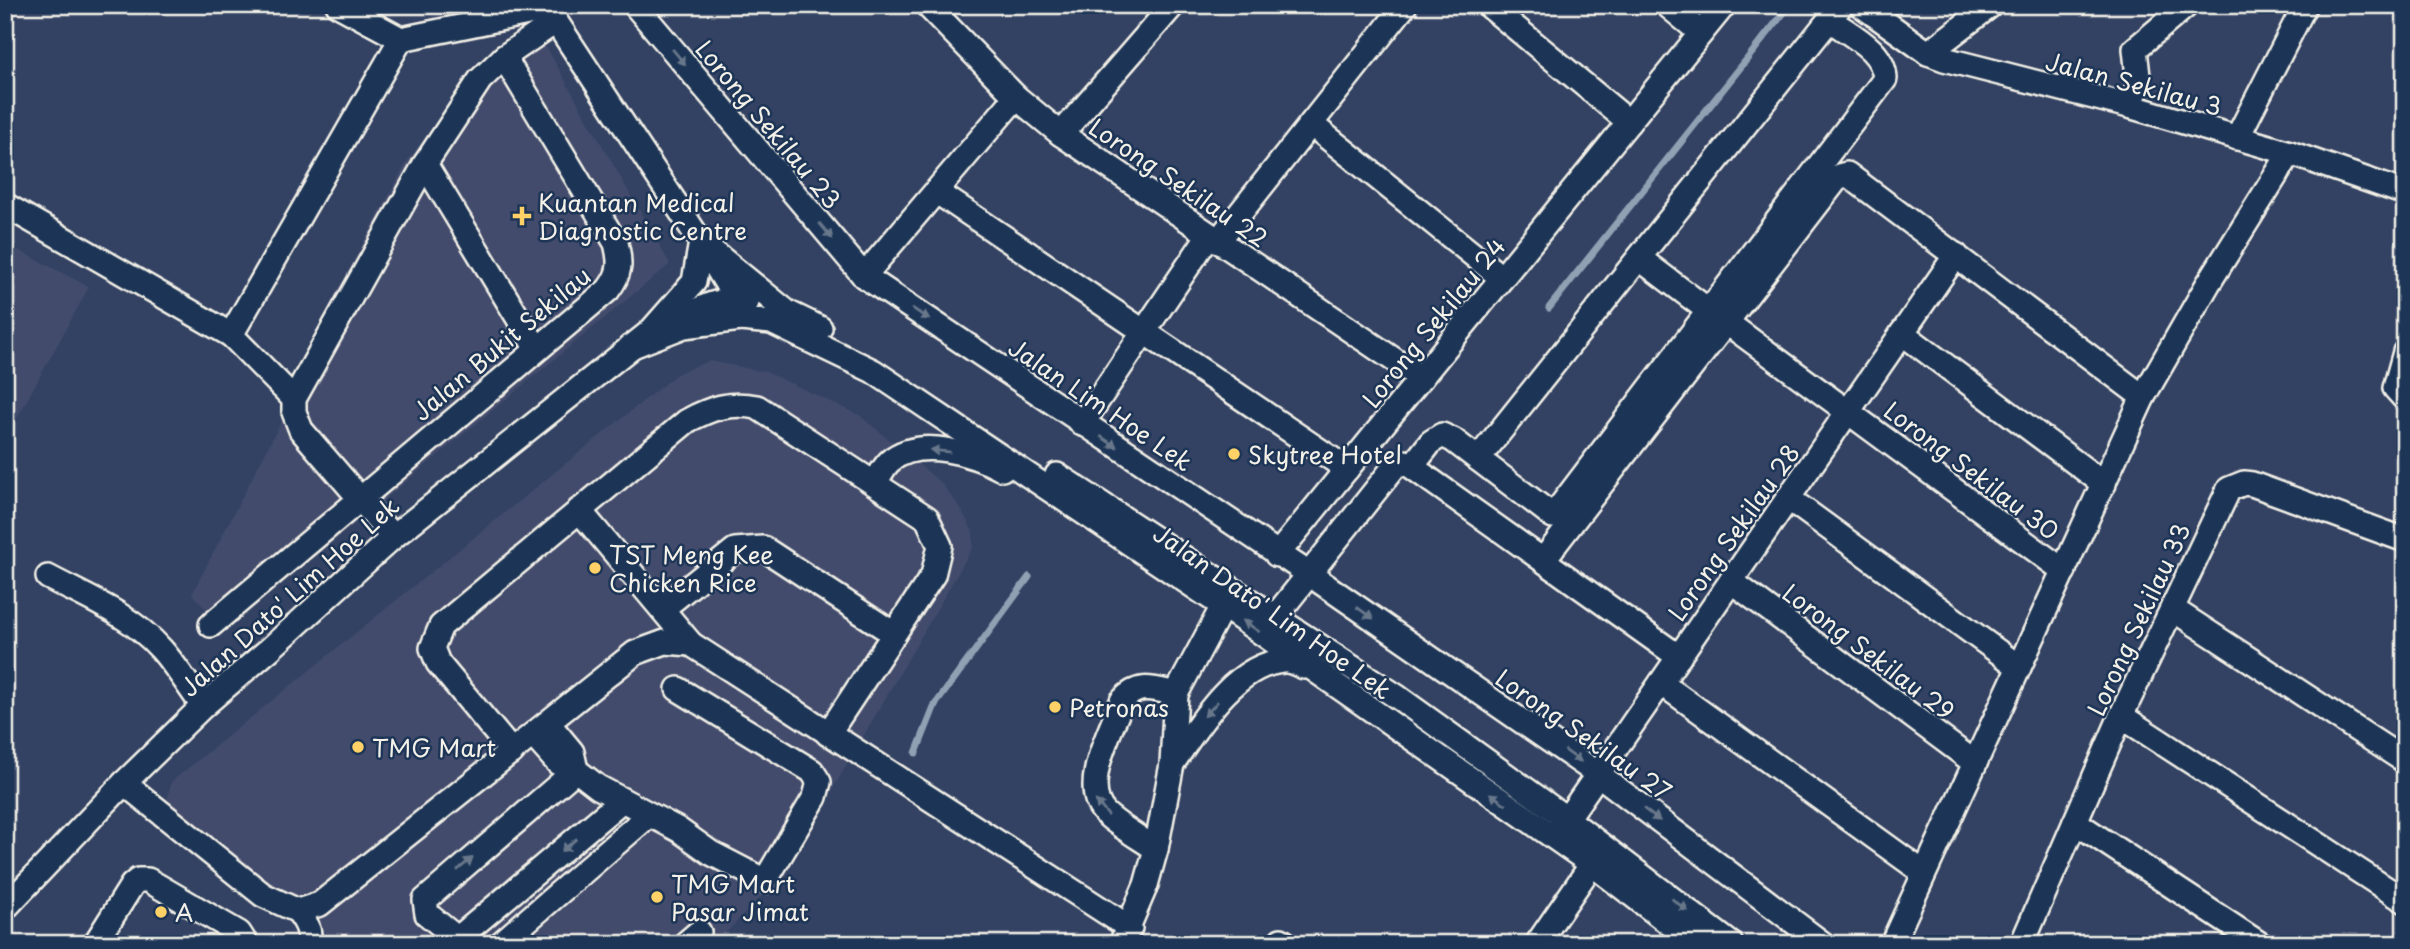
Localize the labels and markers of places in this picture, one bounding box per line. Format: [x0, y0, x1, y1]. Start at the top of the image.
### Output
place label: Kuantan Medical Diagnostic Centre [538, 184, 747, 248]
marker: Kuantan Medical Diagnostic Centre [512, 206, 532, 226]
place label: Skytree Hotel [1248, 436, 1402, 472]
marker: Skytree Hotel [1226, 446, 1242, 462]
place label: TST Meng Kee Chicken Rice [609, 536, 774, 600]
marker: TST Meng Kee Chicken Rice [587, 560, 603, 576]
place label: Petronas [1069, 689, 1169, 725]
marker: Petronas [1047, 699, 1063, 715]
place label: TMG Mart [372, 729, 496, 765]
marker: TMG Mart [350, 739, 366, 755]
place label: TMG Mart Pasar Jimat [671, 865, 809, 929]
marker: TMG Mart Pasar Jimat [649, 889, 665, 905]
place label: A [175, 894, 193, 930]
marker: A [153, 904, 169, 920]

